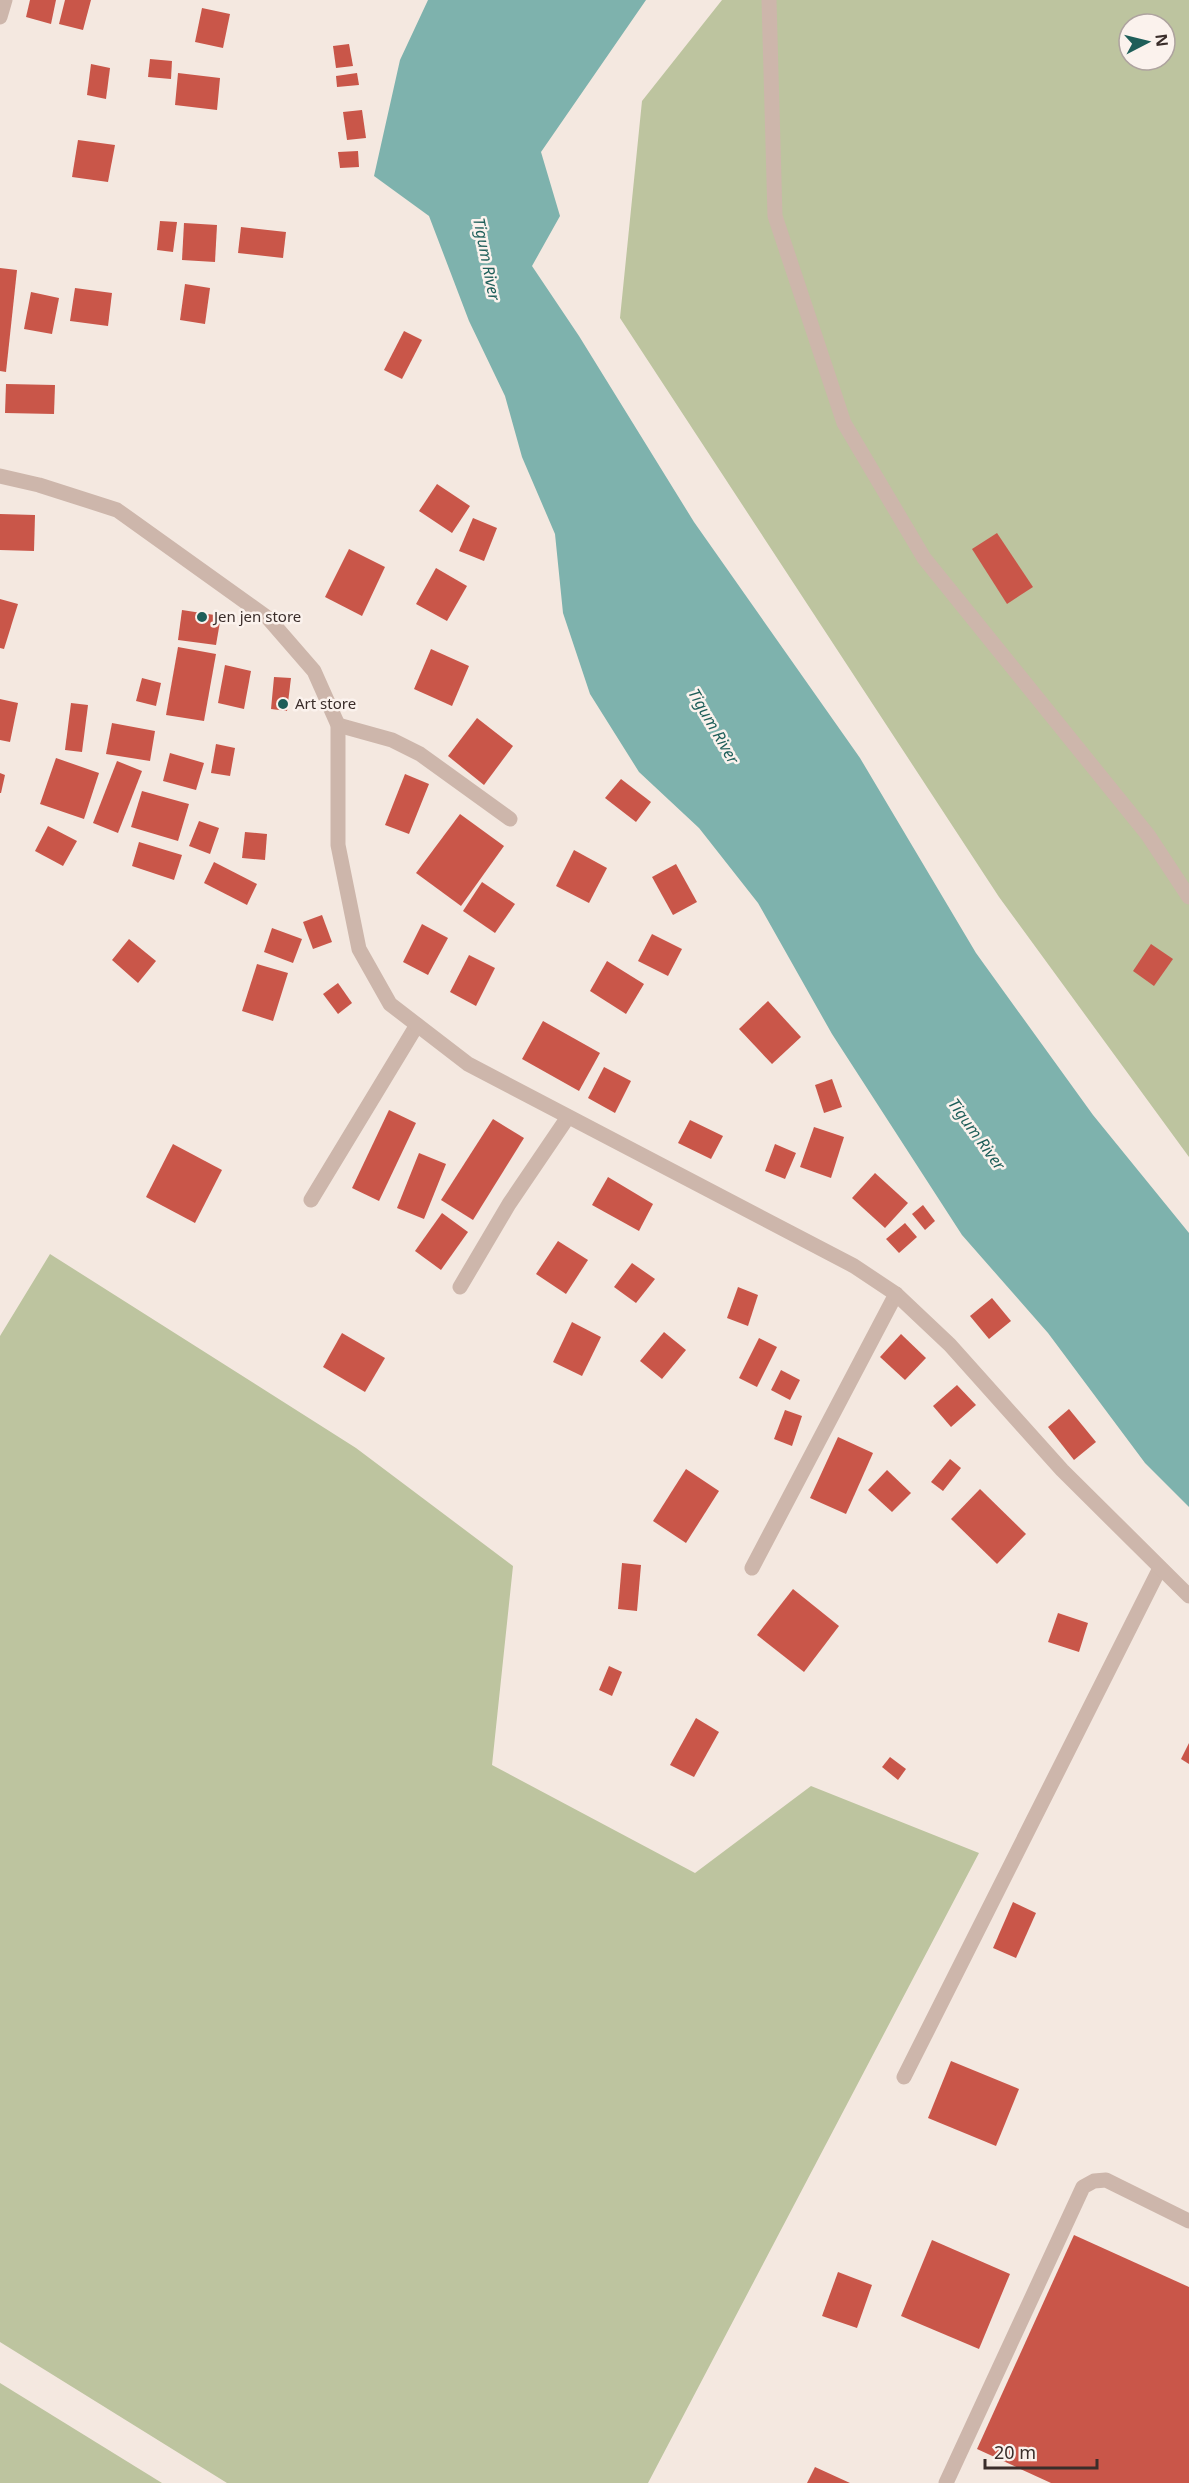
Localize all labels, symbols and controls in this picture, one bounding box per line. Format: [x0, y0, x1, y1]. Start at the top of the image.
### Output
north arrow [1117, 12, 1177, 72]
text: N [1150, 32, 1174, 48]
water label: Tigum River [468, 216, 506, 303]
place label: Jen jen store [212, 606, 301, 626]
marker: Jen jen store [195, 610, 209, 624]
water label: Tigum River [683, 684, 745, 768]
place label: Art store [295, 693, 356, 713]
marker: Art store [276, 697, 290, 711]
water label: Tigum River [943, 1094, 1011, 1175]
scale bar [985, 2432, 1098, 2470]
text: 20 m [994, 2440, 1036, 2464]

